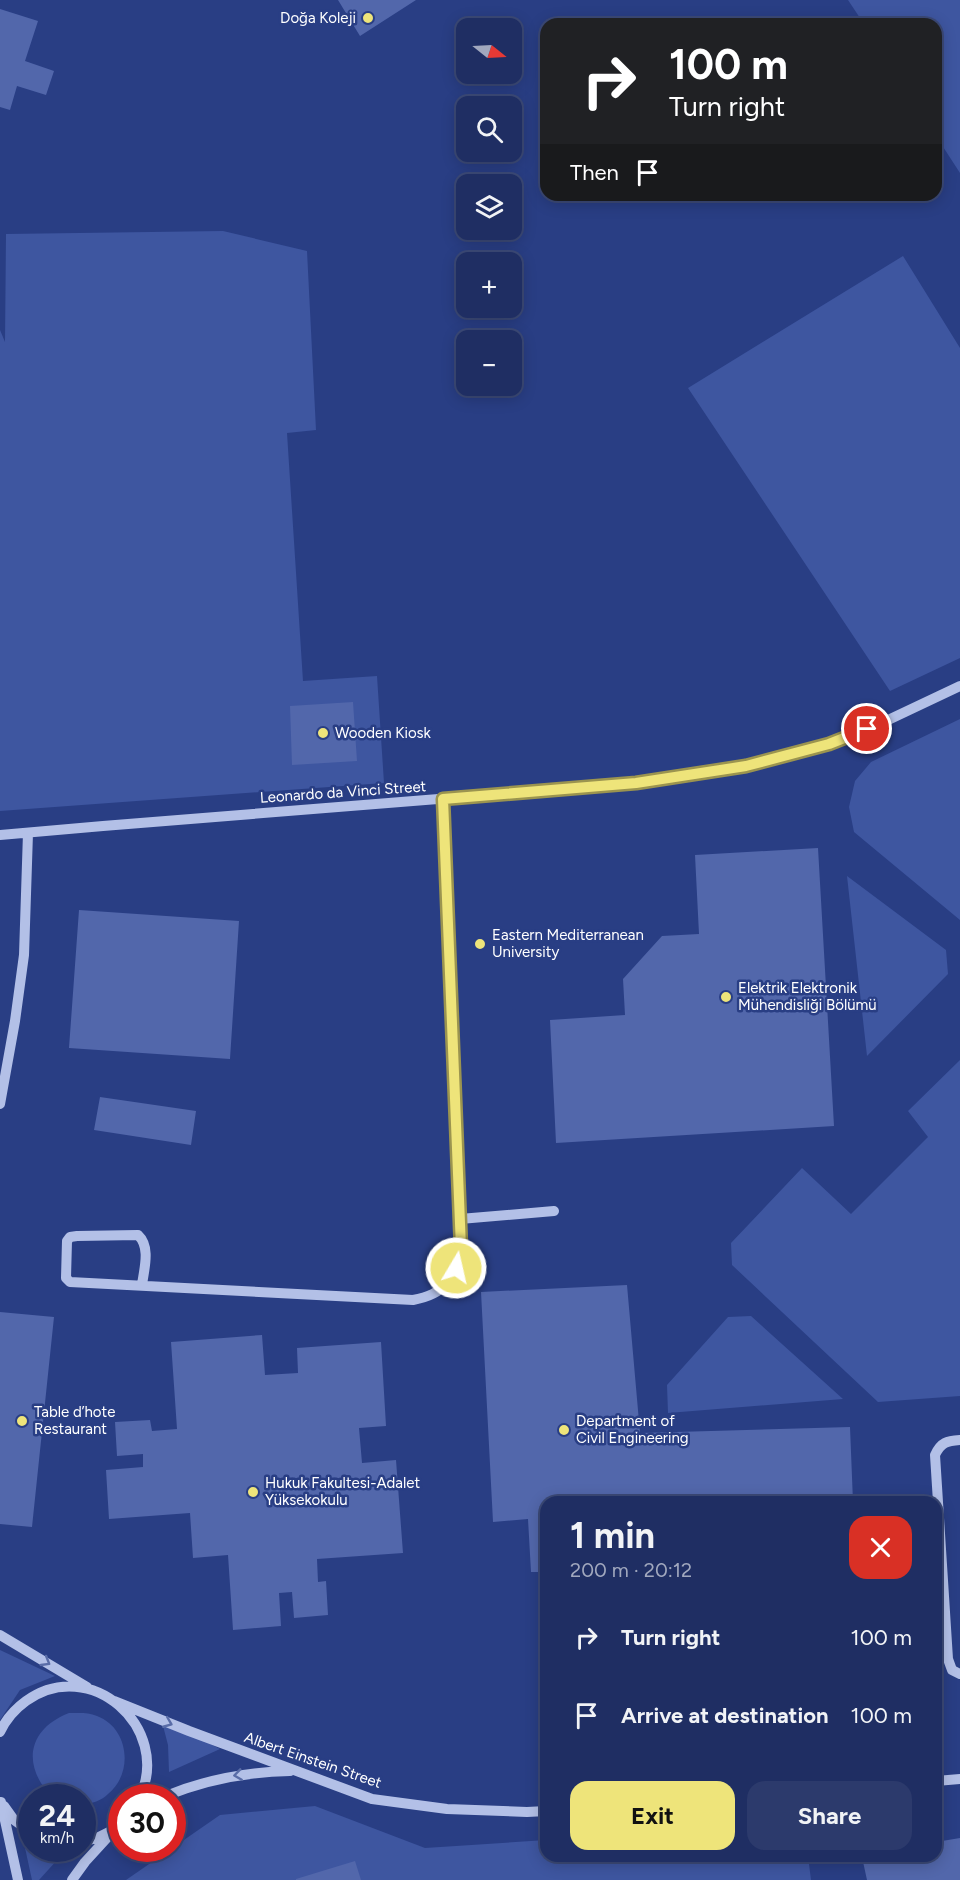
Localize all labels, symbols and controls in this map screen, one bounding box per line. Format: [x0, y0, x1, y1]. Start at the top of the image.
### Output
place label: Doğa Koleji [280, 9, 356, 27]
marker: Doğa Koleji [361, 11, 375, 25]
north arrow [456, 18, 522, 84]
map controls [456, 18, 522, 396]
text: 100 m [669, 39, 788, 90]
icon: right [570, 42, 648, 120]
text: Turn right [669, 90, 785, 123]
button: search [456, 96, 522, 162]
icon: arrive [631, 156, 664, 189]
text: Then [570, 159, 619, 186]
button: layers [456, 174, 522, 240]
button: + [456, 252, 522, 318]
button: − [456, 330, 522, 396]
pin [841, 703, 892, 754]
icon: arrive [850, 712, 883, 745]
place label: Wooden Kiosk [335, 724, 432, 742]
marker: Wooden Kiosk [316, 726, 330, 740]
street label: Leonardo da Vinci Street [259, 777, 427, 807]
place label: Eastern Mediterranean University [492, 926, 644, 961]
marker: Eastern Mediterranean University [473, 937, 487, 951]
place label: Elektrik Elektronik Mühendisliği Bölümü [738, 979, 877, 1014]
marker: Elektrik Elektronik Mühendisliği Bölümü [719, 990, 733, 1004]
position arrow [424, 1236, 488, 1300]
place label: Table d’hote Restaurant [34, 1403, 115, 1438]
place label: Department of Civil Engineering [576, 1412, 689, 1447]
marker: Table d’hote Restaurant [15, 1414, 29, 1428]
marker: Department of Civil Engineering [557, 1423, 571, 1437]
place label: Hukuk Fakultesi-Adalet Yüksekokulu [265, 1474, 420, 1509]
marker: Hukuk Fakultesi-Adalet Yüksekokulu [246, 1485, 260, 1499]
text: 1 min [570, 1514, 655, 1557]
button: close [849, 1516, 912, 1579]
text: 200 m · 20:12 [570, 1558, 692, 1582]
icon: right [570, 1621, 603, 1654]
text: Turn right [621, 1624, 720, 1651]
text: 100 m [851, 1624, 912, 1651]
one-way arrow [40, 1655, 50, 1667]
icon: arrive [570, 1699, 603, 1732]
text: Arrive at destination [621, 1702, 829, 1729]
text: 100 m [851, 1702, 912, 1729]
one-way arrow [162, 1716, 173, 1728]
street label: Albert Einstein Street [242, 1728, 384, 1792]
one-way arrow [233, 1769, 242, 1781]
button: Exit [570, 1781, 735, 1850]
button: Share [747, 1781, 912, 1850]
speed limit sign: 30 [108, 1784, 186, 1862]
text: 24 [39, 1797, 75, 1834]
text: km/h [40, 1829, 74, 1847]

